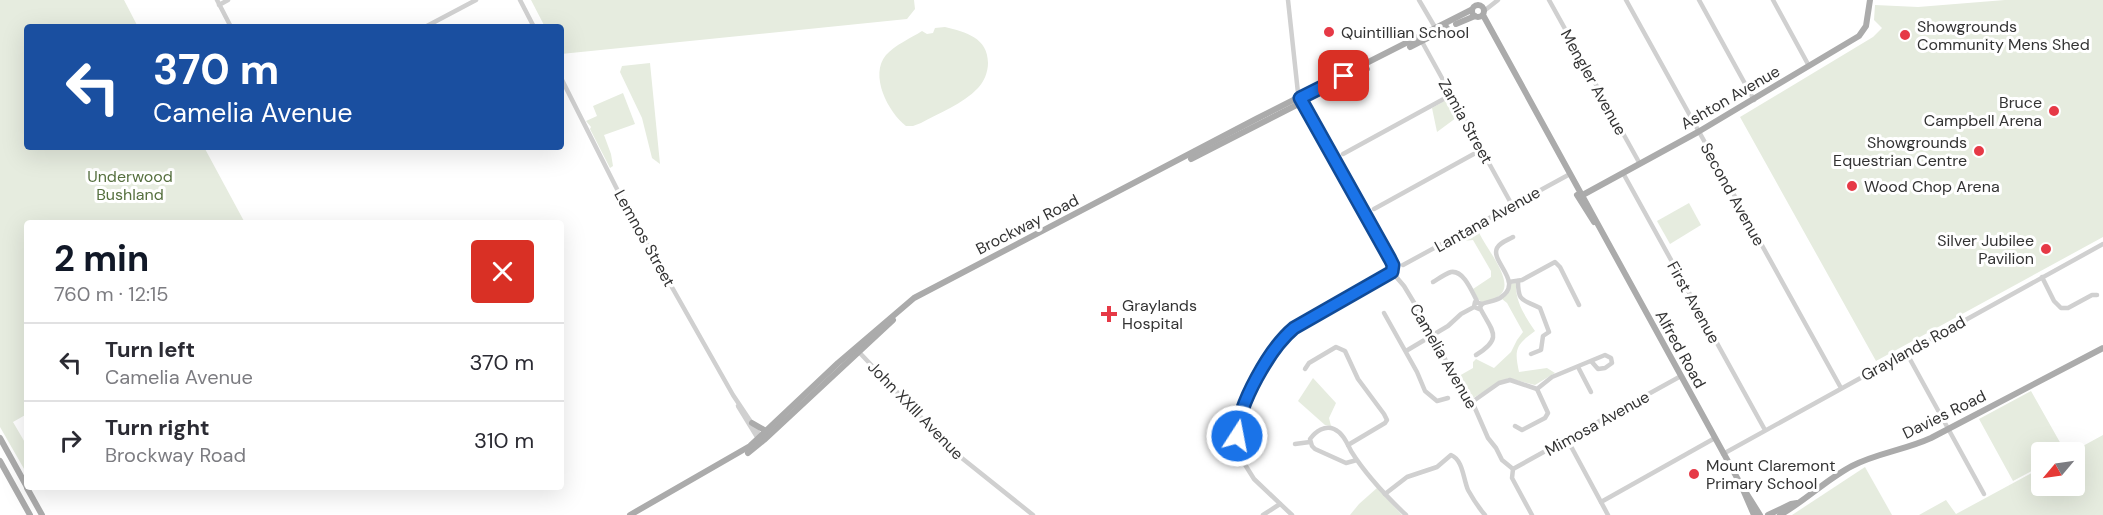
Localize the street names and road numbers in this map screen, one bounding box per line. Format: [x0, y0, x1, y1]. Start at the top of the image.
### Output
street label: Mengler Avenue [1556, 26, 1631, 139]
street label: Ashton Avenue [1677, 61, 1784, 134]
street label: Zamia Street [1434, 75, 1497, 167]
street label: Second Avenue [1696, 139, 1770, 250]
street label: Lantana Avenue [1431, 182, 1544, 257]
street label: Lemnos Street [609, 186, 680, 290]
street label: Brockway Road [972, 189, 1082, 259]
street label: First Avenue [1662, 257, 1725, 347]
street label: Camelia Avenue [1405, 300, 1482, 413]
street label: Alfred Road [1651, 307, 1711, 392]
street label: Graylands Road [1857, 311, 1969, 386]
street label: John XXIII Avenue [863, 357, 968, 464]
street label: Davies Road [1899, 385, 1989, 444]
street label: Mimosa Avenue [1541, 386, 1653, 461]

